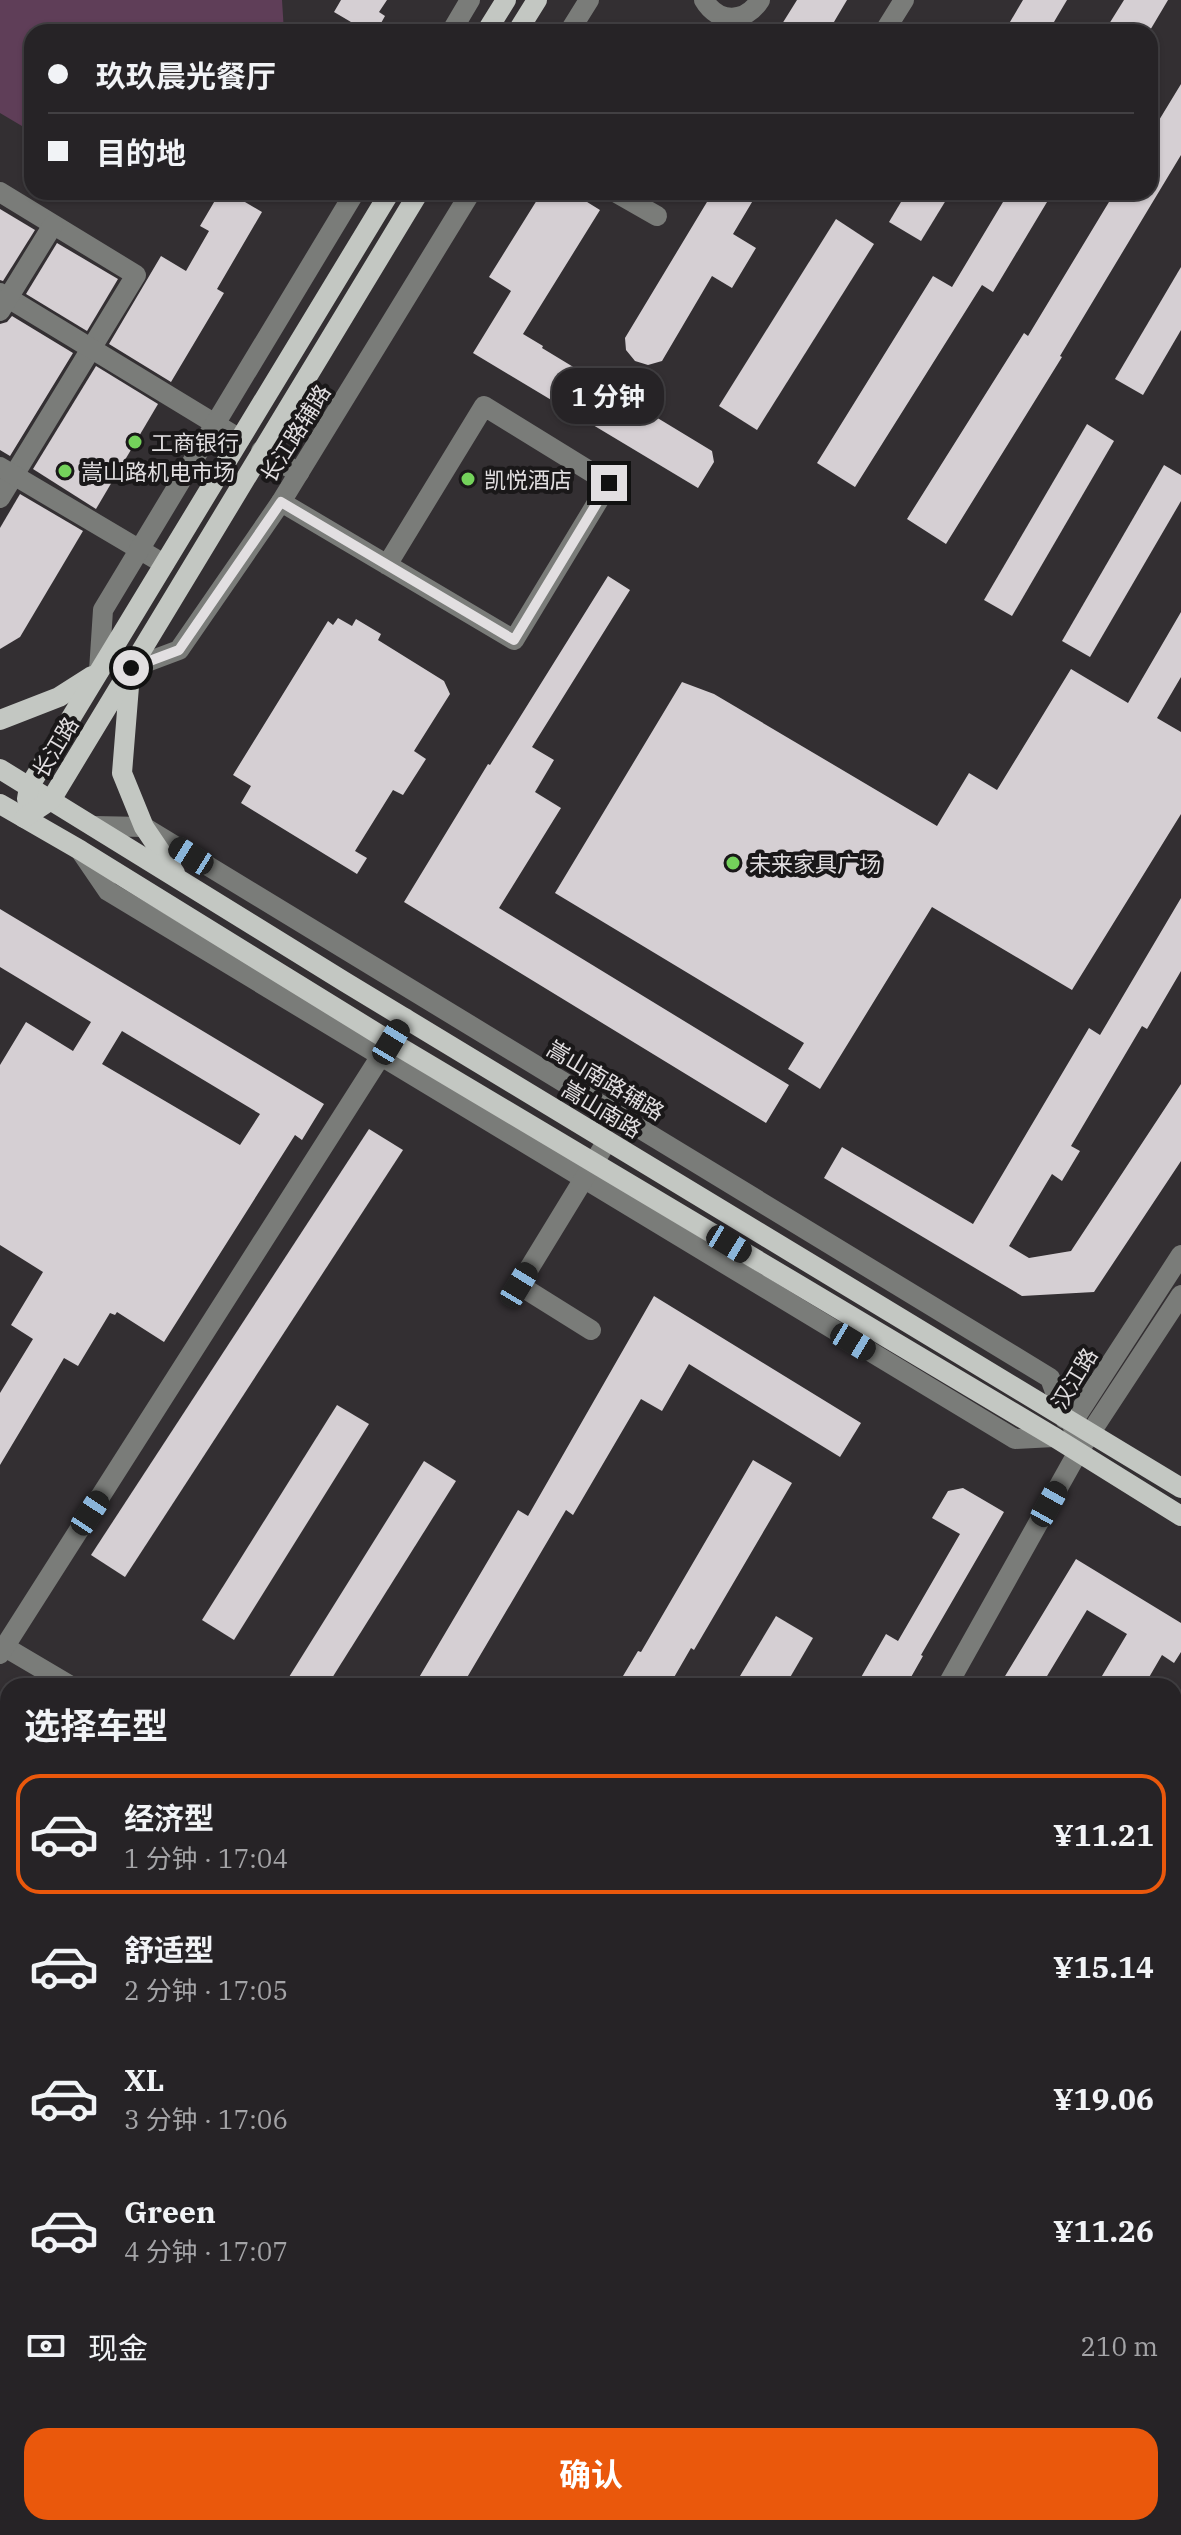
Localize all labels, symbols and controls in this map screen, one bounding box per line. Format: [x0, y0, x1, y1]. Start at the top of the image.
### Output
text: 玖玖晨光餐厅 [96, 56, 276, 95]
text: 目的地 [96, 133, 186, 172]
callout: 1 分钟 [553, 367, 665, 423]
street label: 长江路辅路 [254, 379, 336, 487]
text: 1 分钟 [571, 379, 645, 413]
place label: 工商银行 [151, 428, 239, 457]
marker: 工商银行 [126, 433, 144, 451]
place label: 嵩山路机电市场 [81, 457, 235, 486]
marker: 嵩山路机电市场 [56, 462, 74, 480]
place label: 凯悦酒店 [484, 465, 572, 494]
route end [591, 465, 627, 501]
marker: 凯悦酒店 [459, 470, 477, 488]
route start [113, 650, 149, 686]
street label: 长江路 [26, 711, 84, 783]
car [164, 833, 218, 879]
place label: 未来家具广场 [749, 849, 881, 878]
marker: 未来家具广场 [724, 854, 742, 872]
car [368, 1015, 414, 1069]
street label: 嵩山南路辅路 [543, 1035, 669, 1125]
street label: 嵩山南路 [557, 1075, 647, 1143]
car [702, 1221, 756, 1267]
car [496, 1258, 542, 1312]
car [826, 1319, 880, 1365]
street label: 汉江路 [1045, 1342, 1103, 1414]
car [1027, 1477, 1071, 1531]
car [67, 1486, 113, 1540]
text: 选择车型 [24, 1702, 168, 1749]
icon: car [28, 1798, 100, 1870]
text: 经济型 [124, 1798, 214, 1837]
text: ¥11.21 [1053, 1815, 1154, 1854]
text: 1 分钟 · 17:04 [124, 1841, 288, 1875]
icon: car [28, 1930, 100, 2002]
text: 舒适型 [124, 1930, 214, 1969]
text: ¥15.14 [1053, 1947, 1154, 1986]
text: 2 分钟 · 17:05 [124, 1973, 288, 2007]
text: XL [124, 2060, 164, 2099]
icon: car [28, 2062, 100, 2134]
text: ¥19.06 [1053, 2079, 1154, 2118]
text: 3 分钟 · 17:06 [124, 2102, 288, 2136]
text: Green [124, 2192, 216, 2231]
icon: car [28, 2194, 100, 2266]
text: ¥11.26 [1053, 2211, 1154, 2250]
text: 4 分钟 · 17:07 [124, 2234, 288, 2268]
icon: cash [24, 2324, 68, 2368]
text: 现金 [88, 2328, 148, 2367]
text: 210 m [1080, 2329, 1158, 2363]
button: 确认 [24, 2428, 1158, 2520]

